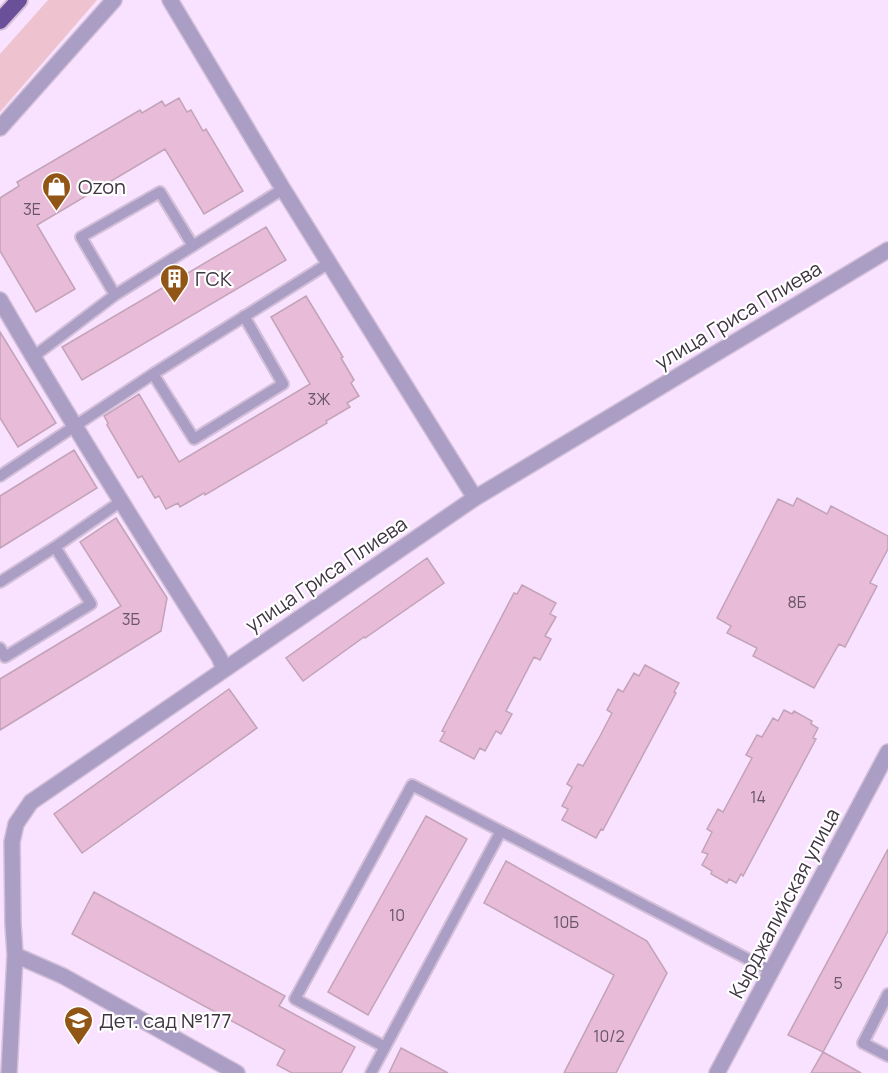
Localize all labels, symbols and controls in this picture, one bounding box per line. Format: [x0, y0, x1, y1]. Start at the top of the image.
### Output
shop icon: Ozon [41, 170, 73, 212]
place label: Ozon [78, 173, 126, 200]
house number: 3Е [23, 198, 41, 220]
street label: улица Гриса Плиева [650, 255, 826, 375]
building icon: ГСК [158, 262, 190, 304]
place label: ГСК [195, 265, 232, 292]
house number: 3Ж [307, 388, 331, 410]
street label: улица Гриса Плиева [240, 510, 412, 638]
house number: 8Б [788, 591, 807, 613]
house number: 3Б [122, 608, 141, 630]
house number: 14 [750, 786, 766, 808]
street label: Кырджалийская улица [722, 803, 846, 1003]
house number: 10 [389, 904, 405, 926]
house number: 10Б [553, 911, 579, 933]
house number: 5 [833, 972, 843, 994]
school or university icon: Дет. сад №177 [62, 1004, 94, 1046]
place label: Дет. сад №177 [99, 1007, 232, 1034]
house number: 10/2 [593, 1025, 625, 1047]

